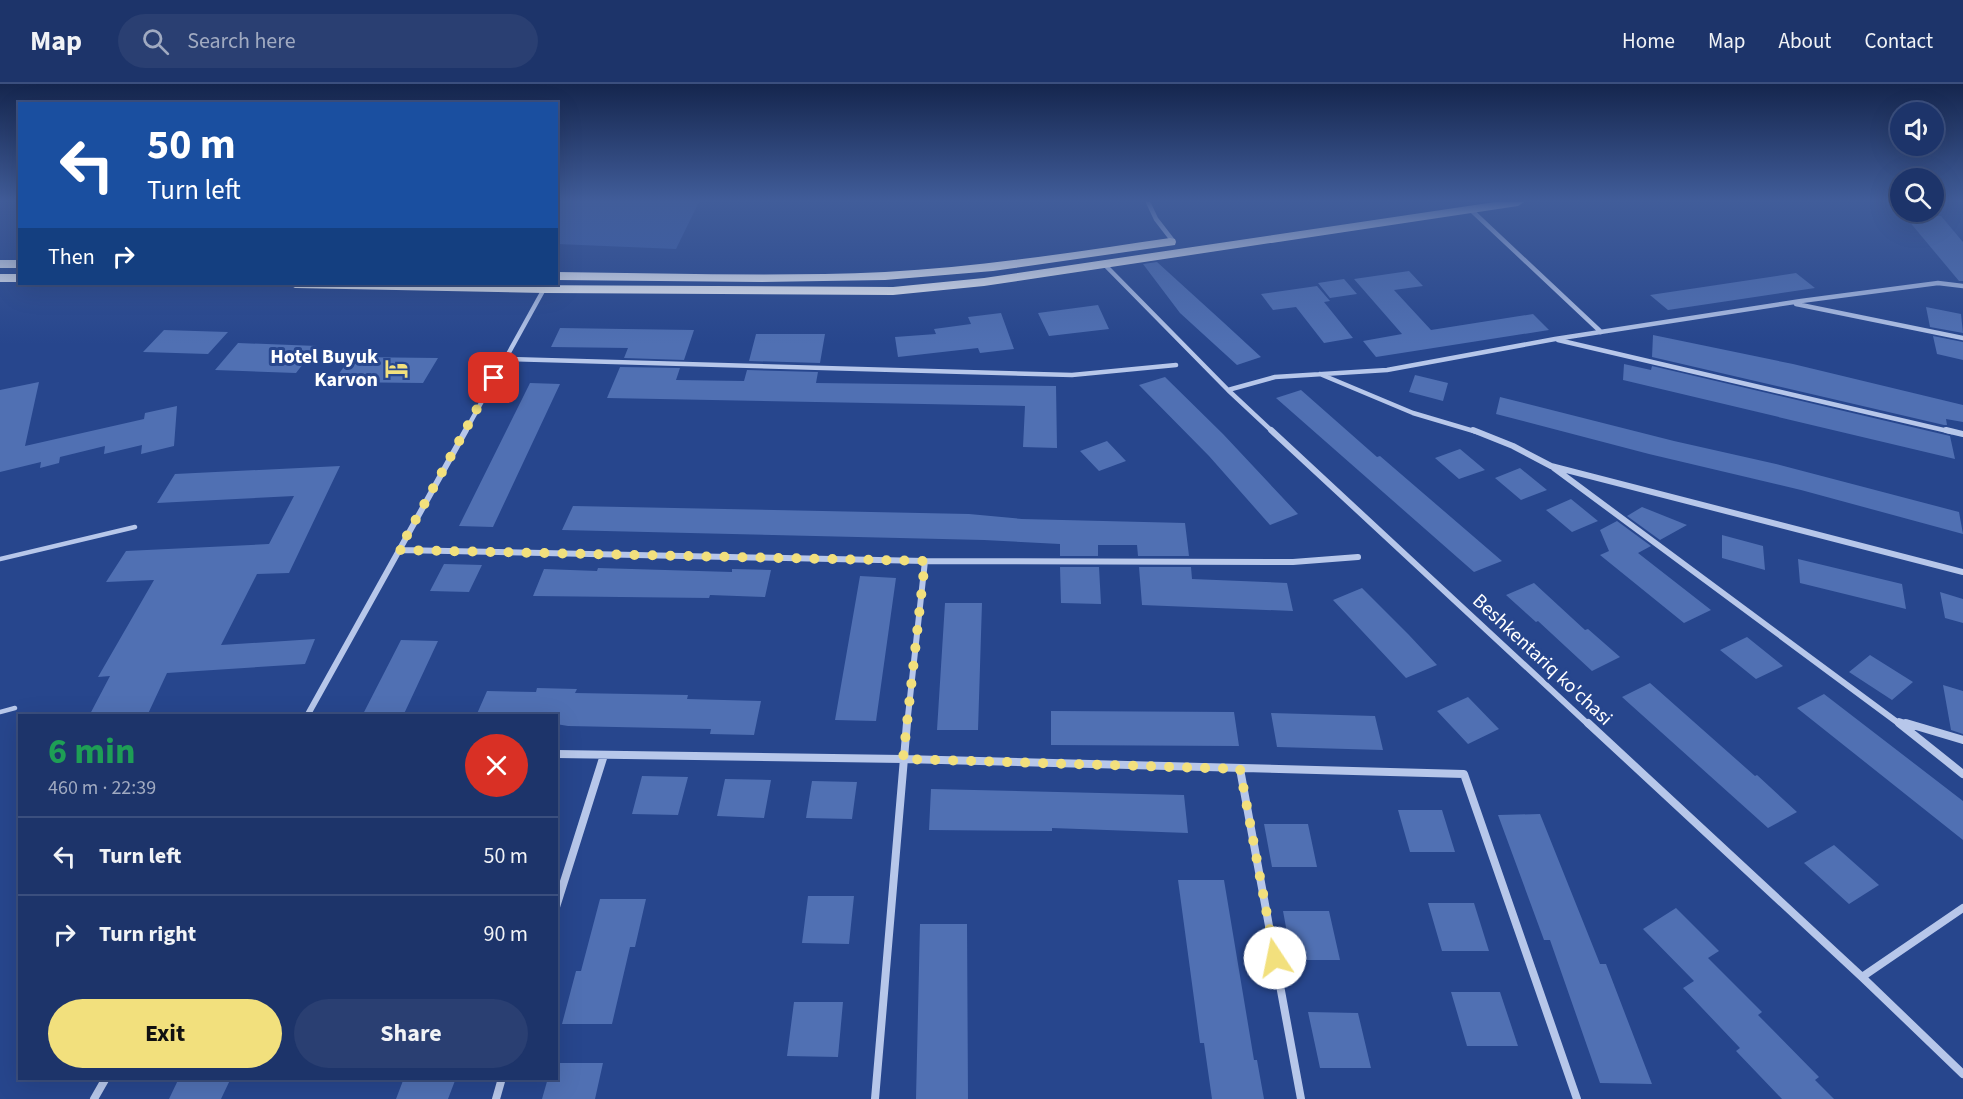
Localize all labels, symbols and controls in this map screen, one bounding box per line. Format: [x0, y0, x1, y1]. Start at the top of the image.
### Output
search box [118, 14, 538, 68]
text: Map [30, 21, 82, 61]
icon: search [139, 25, 172, 58]
text: Search here [187, 25, 296, 57]
text: Home [1622, 26, 1675, 56]
text: Map [1708, 26, 1746, 56]
text: About [1779, 26, 1831, 56]
text: Contact [1864, 26, 1933, 56]
map controls [1890, 102, 1944, 222]
button: sound [1890, 102, 1944, 156]
text: 50 m [147, 115, 236, 175]
icon: left [48, 126, 126, 204]
button: search [1890, 168, 1944, 222]
text: Turn left [147, 171, 241, 210]
icon: right [107, 240, 140, 273]
text: Then [48, 241, 95, 273]
place label: Hotel Buyuk Karvon [270, 343, 378, 394]
pin [468, 352, 519, 403]
hotel icon: Hotel Buyuk Karvon [383, 355, 409, 381]
icon: arrive [477, 361, 510, 394]
street label: Beshkentariq ko'chasi [1466, 587, 1619, 732]
text: 6 min [48, 726, 136, 777]
button: close [465, 734, 528, 797]
text: 460 m · 22:39 [48, 774, 156, 802]
icon: left [48, 840, 81, 873]
text: Turn left [99, 840, 181, 872]
text: 50 m [483, 840, 528, 872]
icon: right [48, 918, 81, 951]
text: Turn right [99, 918, 196, 950]
text: 90 m [483, 918, 528, 950]
position arrow [1243, 926, 1307, 990]
button: Exit [48, 999, 282, 1068]
button: Share [294, 999, 528, 1068]

